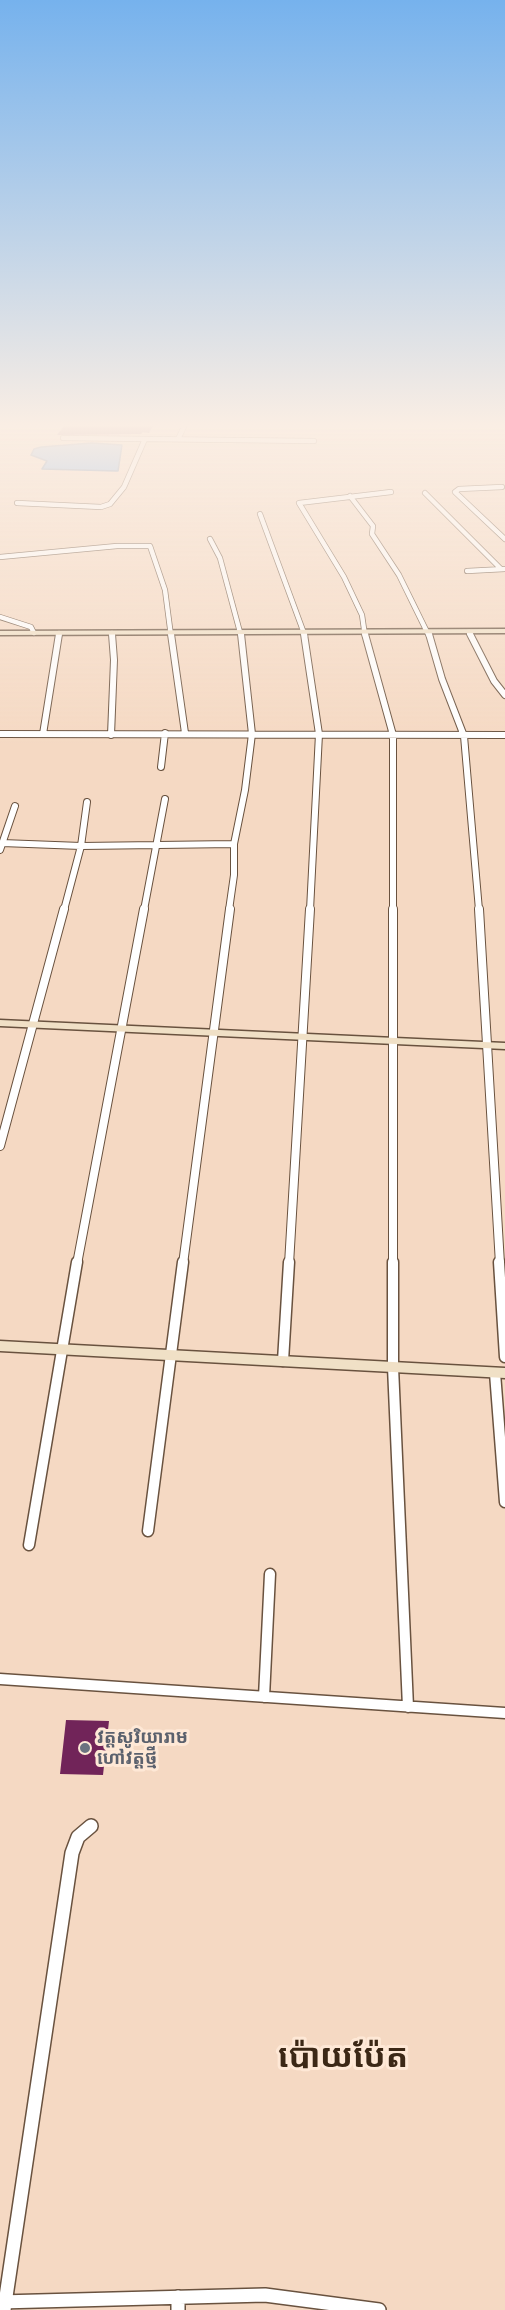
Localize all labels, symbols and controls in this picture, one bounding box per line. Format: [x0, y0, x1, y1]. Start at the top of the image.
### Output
place label: វត្តសូរិយារាម ហៅវត្តថ្មី [97, 1727, 188, 1770]
marker: វត្តសូរិយារាម ហៅវត្តថ្មី [78, 1741, 92, 1755]
district label: ប៉ោយប៉ែត [278, 2038, 408, 2078]

